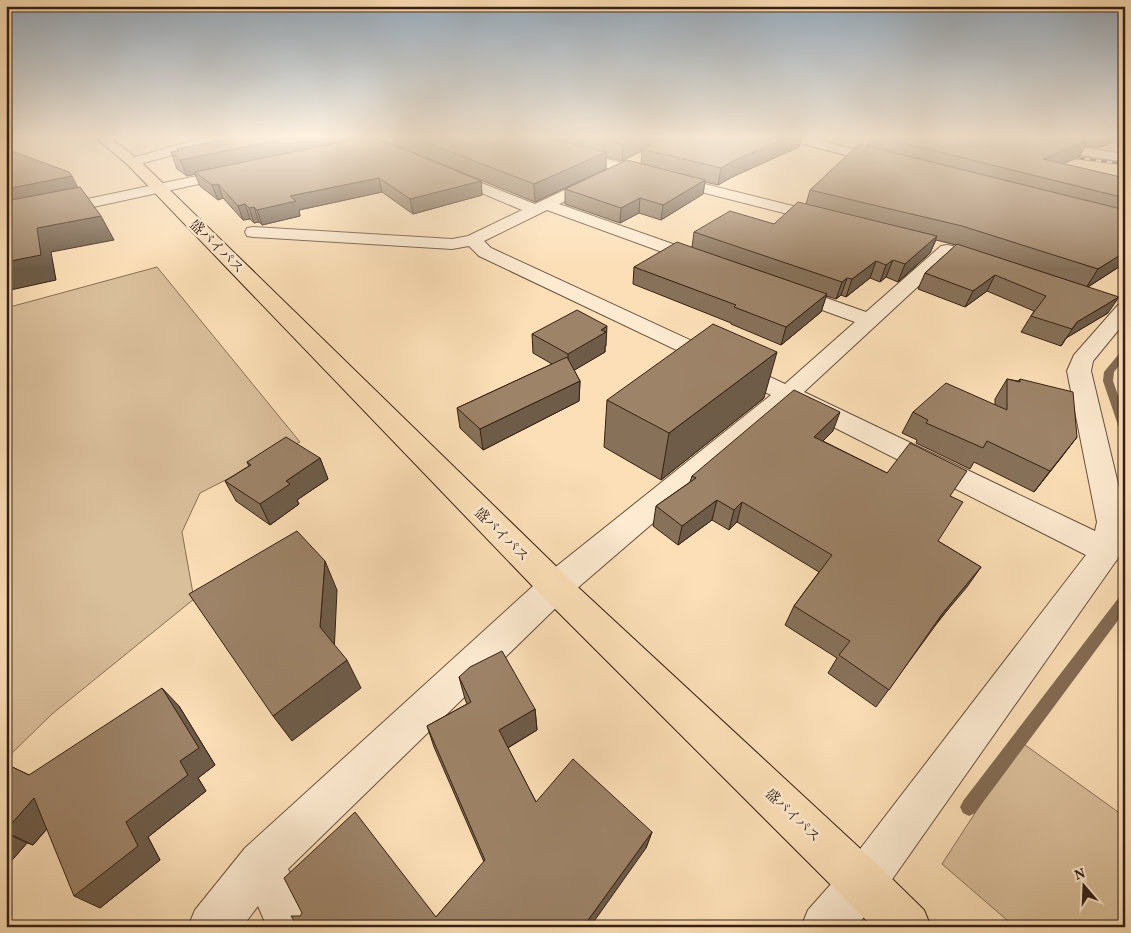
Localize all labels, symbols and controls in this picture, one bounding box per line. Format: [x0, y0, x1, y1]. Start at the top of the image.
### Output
street label: 盛バイパス [185, 216, 247, 278]
street label: 盛バイパス [470, 504, 532, 566]
street label: 盛バイパス [760, 785, 824, 847]
north arrow [1058, 860, 1108, 910]
text: N [1072, 864, 1088, 886]

